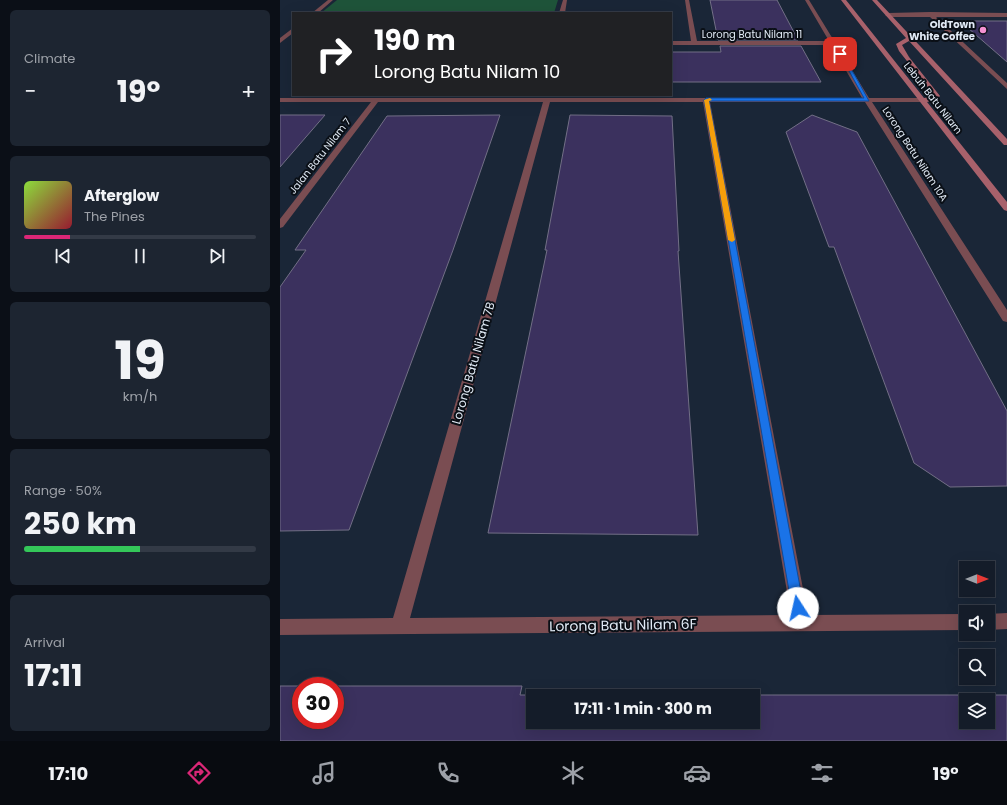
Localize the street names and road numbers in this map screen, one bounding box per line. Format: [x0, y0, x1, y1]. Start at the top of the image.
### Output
street label: Lorong Batu Nilam 11 [702, 27, 802, 42]
street label: Lebuh Batu Nilam [900, 59, 966, 137]
street label: Lorong Batu Nilam 10A [879, 104, 951, 205]
street label: Jalan Batu Nilam 7 [285, 114, 355, 197]
street label: Lorong Batu Nilam 7B [447, 300, 499, 426]
street label: Lorong Batu Nilam 6F [549, 614, 697, 636]

